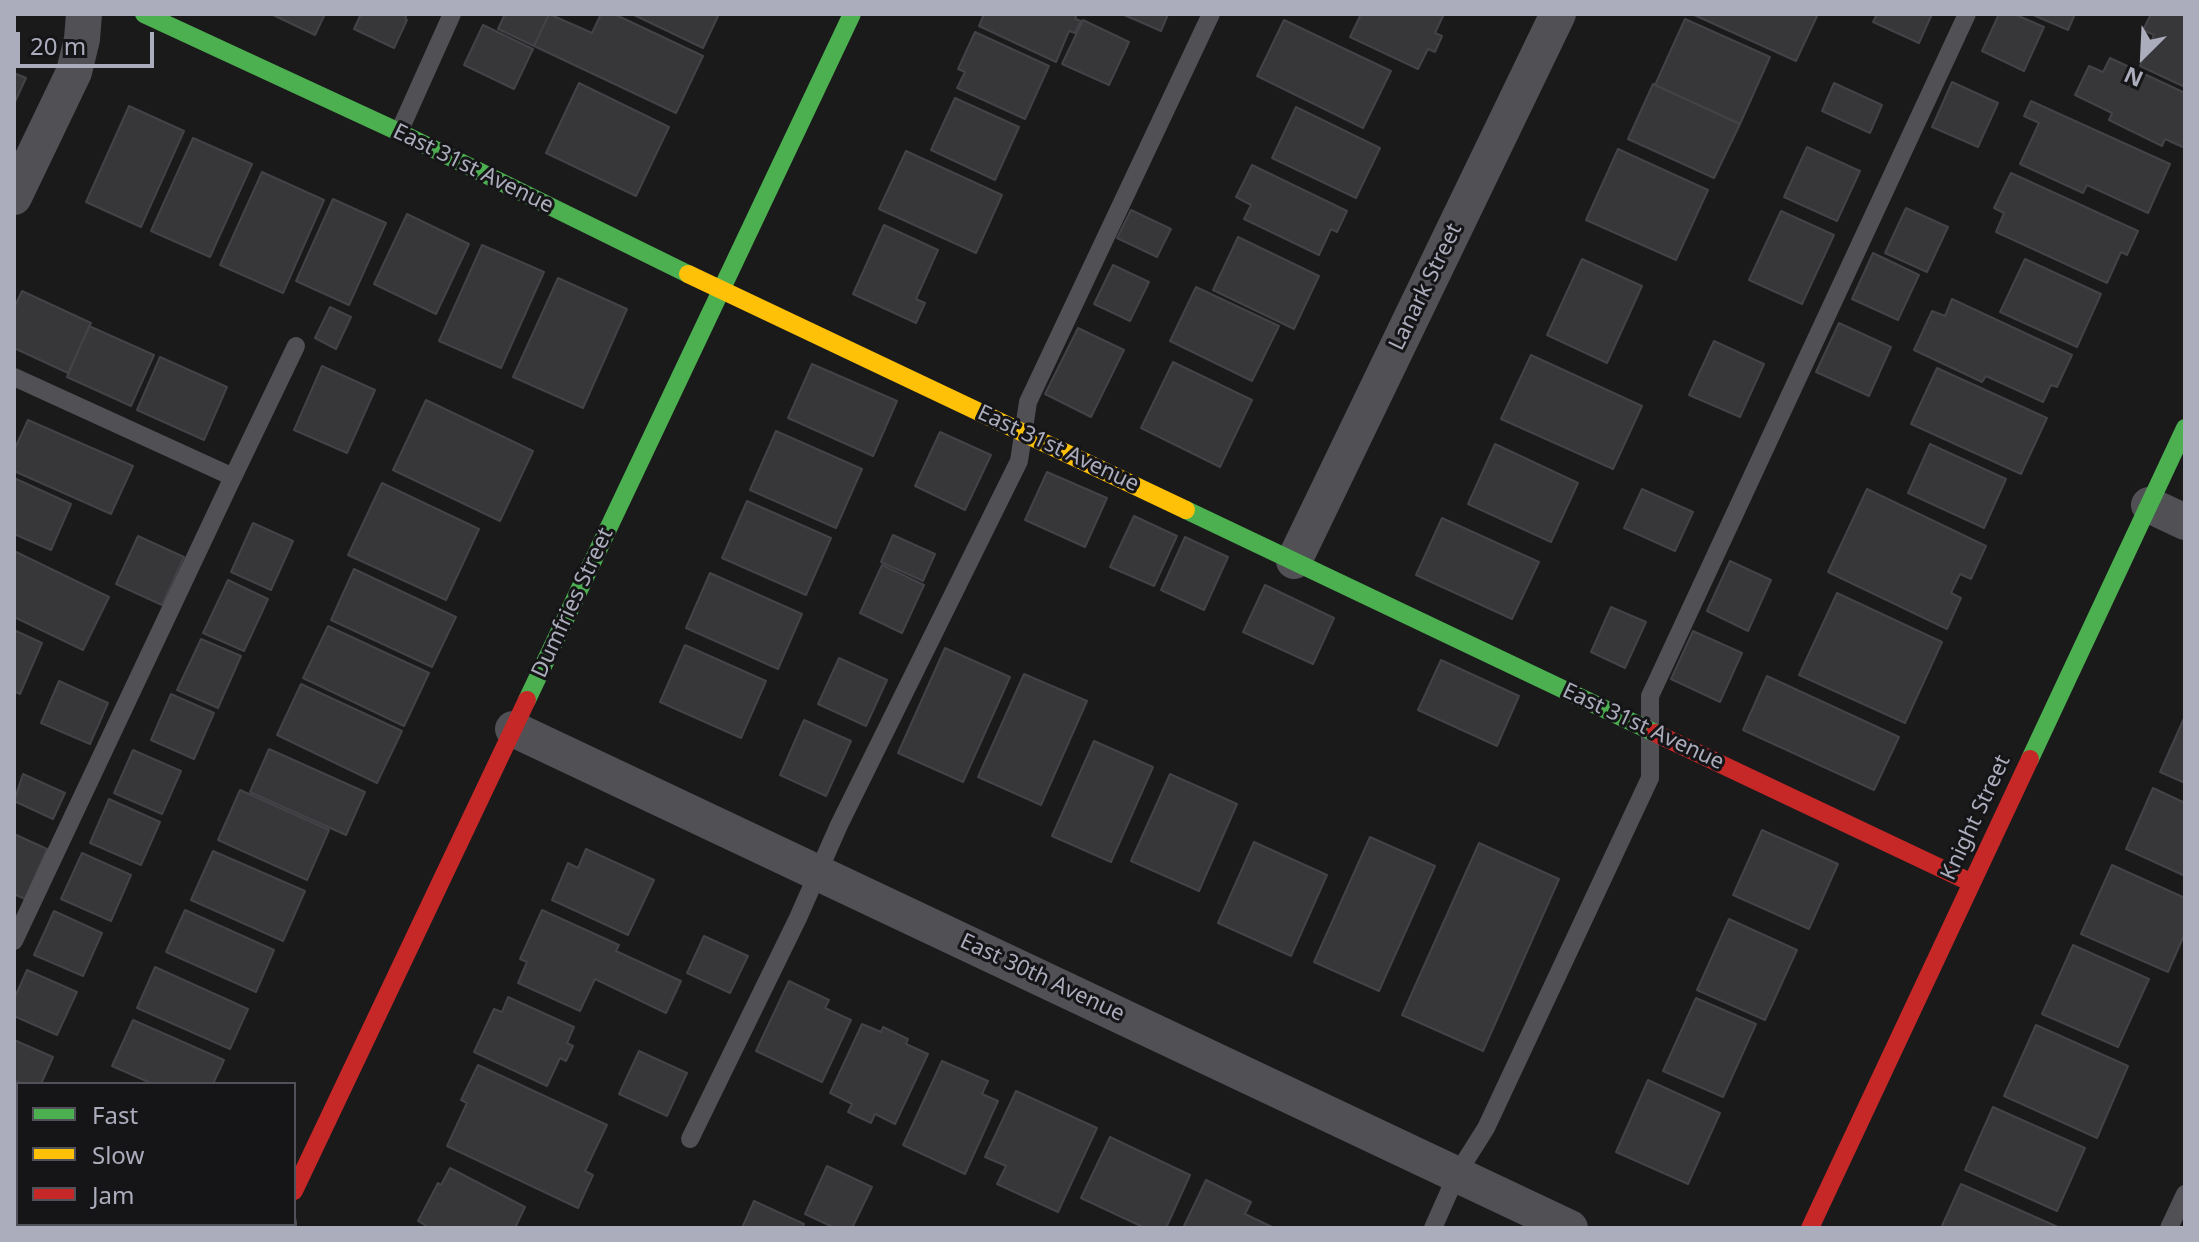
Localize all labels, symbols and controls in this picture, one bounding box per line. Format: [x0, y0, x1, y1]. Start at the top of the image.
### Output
scale bar [20, 16, 158, 66]
north arrow [2103, 16, 2183, 96]
text: 20 m [30, 29, 86, 62]
text: N [2119, 61, 2148, 95]
street label: East 31st Avenue [388, 119, 558, 219]
street label: Lanark Street [1384, 219, 1468, 355]
street label: East 31st Avenue [973, 400, 1143, 498]
street label: Dumfries Street [527, 524, 619, 682]
street label: East 31st Avenue [1558, 678, 1728, 776]
street label: Knight Street [1935, 751, 2017, 885]
street label: East 30th Avenue [956, 928, 1128, 1028]
legend [16, 1082, 296, 1226]
text: Fast [92, 1098, 138, 1131]
text: Slow [92, 1138, 144, 1171]
text: Jam [92, 1178, 134, 1211]

